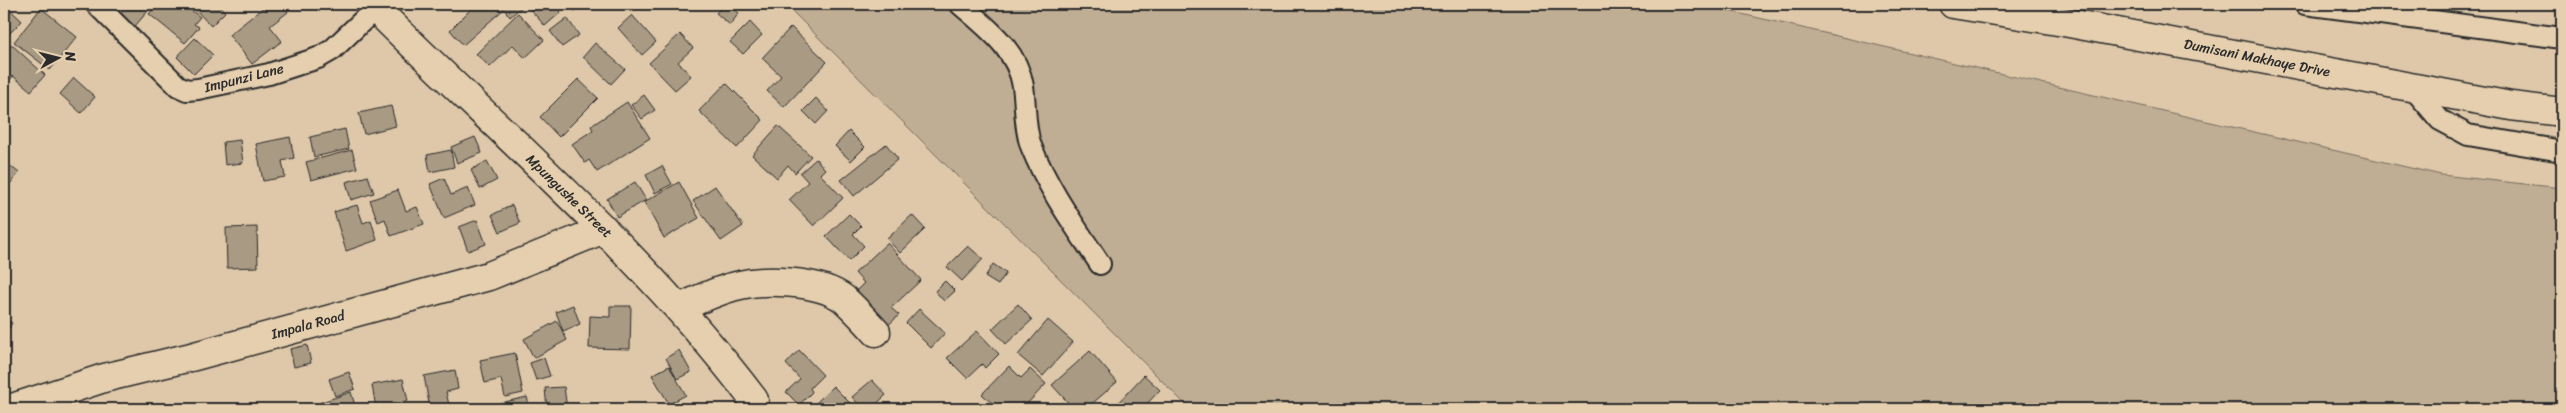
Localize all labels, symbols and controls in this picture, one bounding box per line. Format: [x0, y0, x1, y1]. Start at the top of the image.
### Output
north arrow [32, 32, 82, 82]
street label: Dumisani Makhaye Drive [2182, 32, 2333, 84]
text: N [57, 49, 83, 63]
street label: Impunzi Lane [201, 56, 286, 100]
street label: Mpungushe Street [520, 148, 618, 244]
street label: Impala Road [267, 303, 349, 347]

